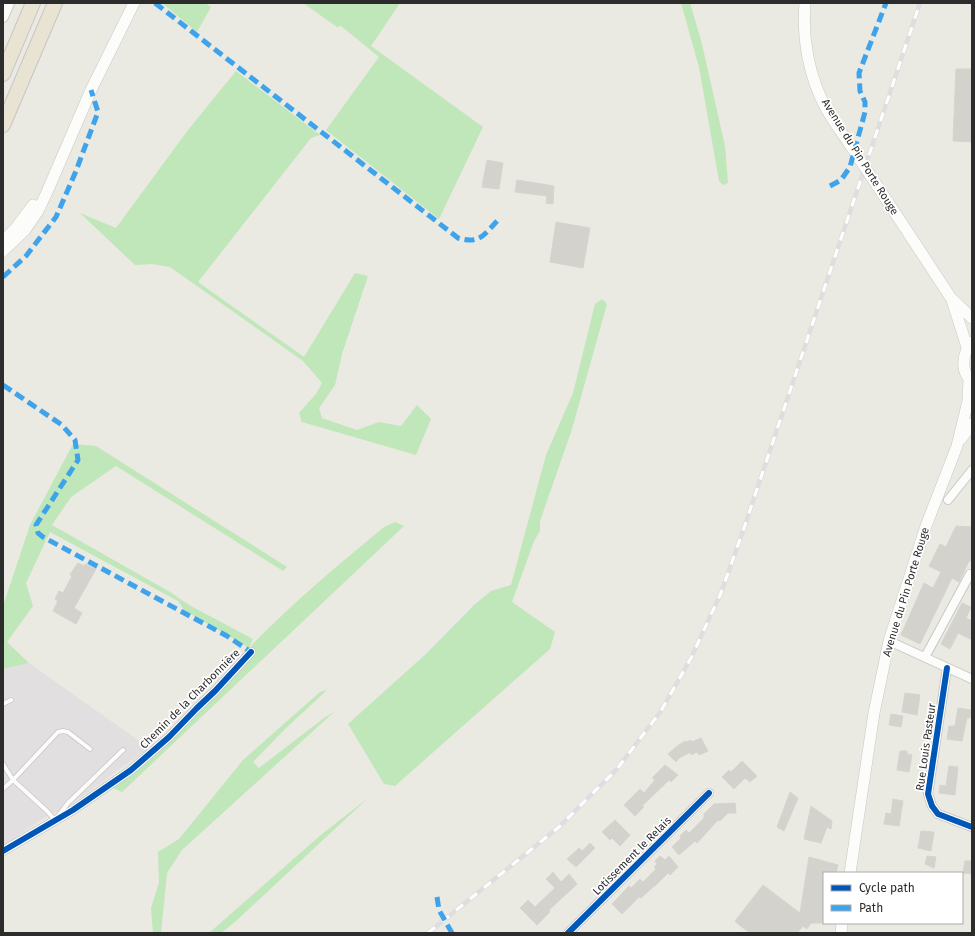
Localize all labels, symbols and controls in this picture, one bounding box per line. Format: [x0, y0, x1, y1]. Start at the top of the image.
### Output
street label: Avenue du Pin Porte Rouge [819, 97, 901, 217]
street label: Avenue du Pin Porte Rouge [880, 526, 932, 658]
street label: Chemin de la Charbonnière [137, 646, 243, 752]
street label: Rue Louis Pasteur [913, 702, 939, 792]
street label: Lotissement le Relais [590, 814, 674, 898]
legend [823, 872, 963, 924]
text: Cycle path [859, 881, 915, 895]
text: Path [859, 901, 883, 915]

